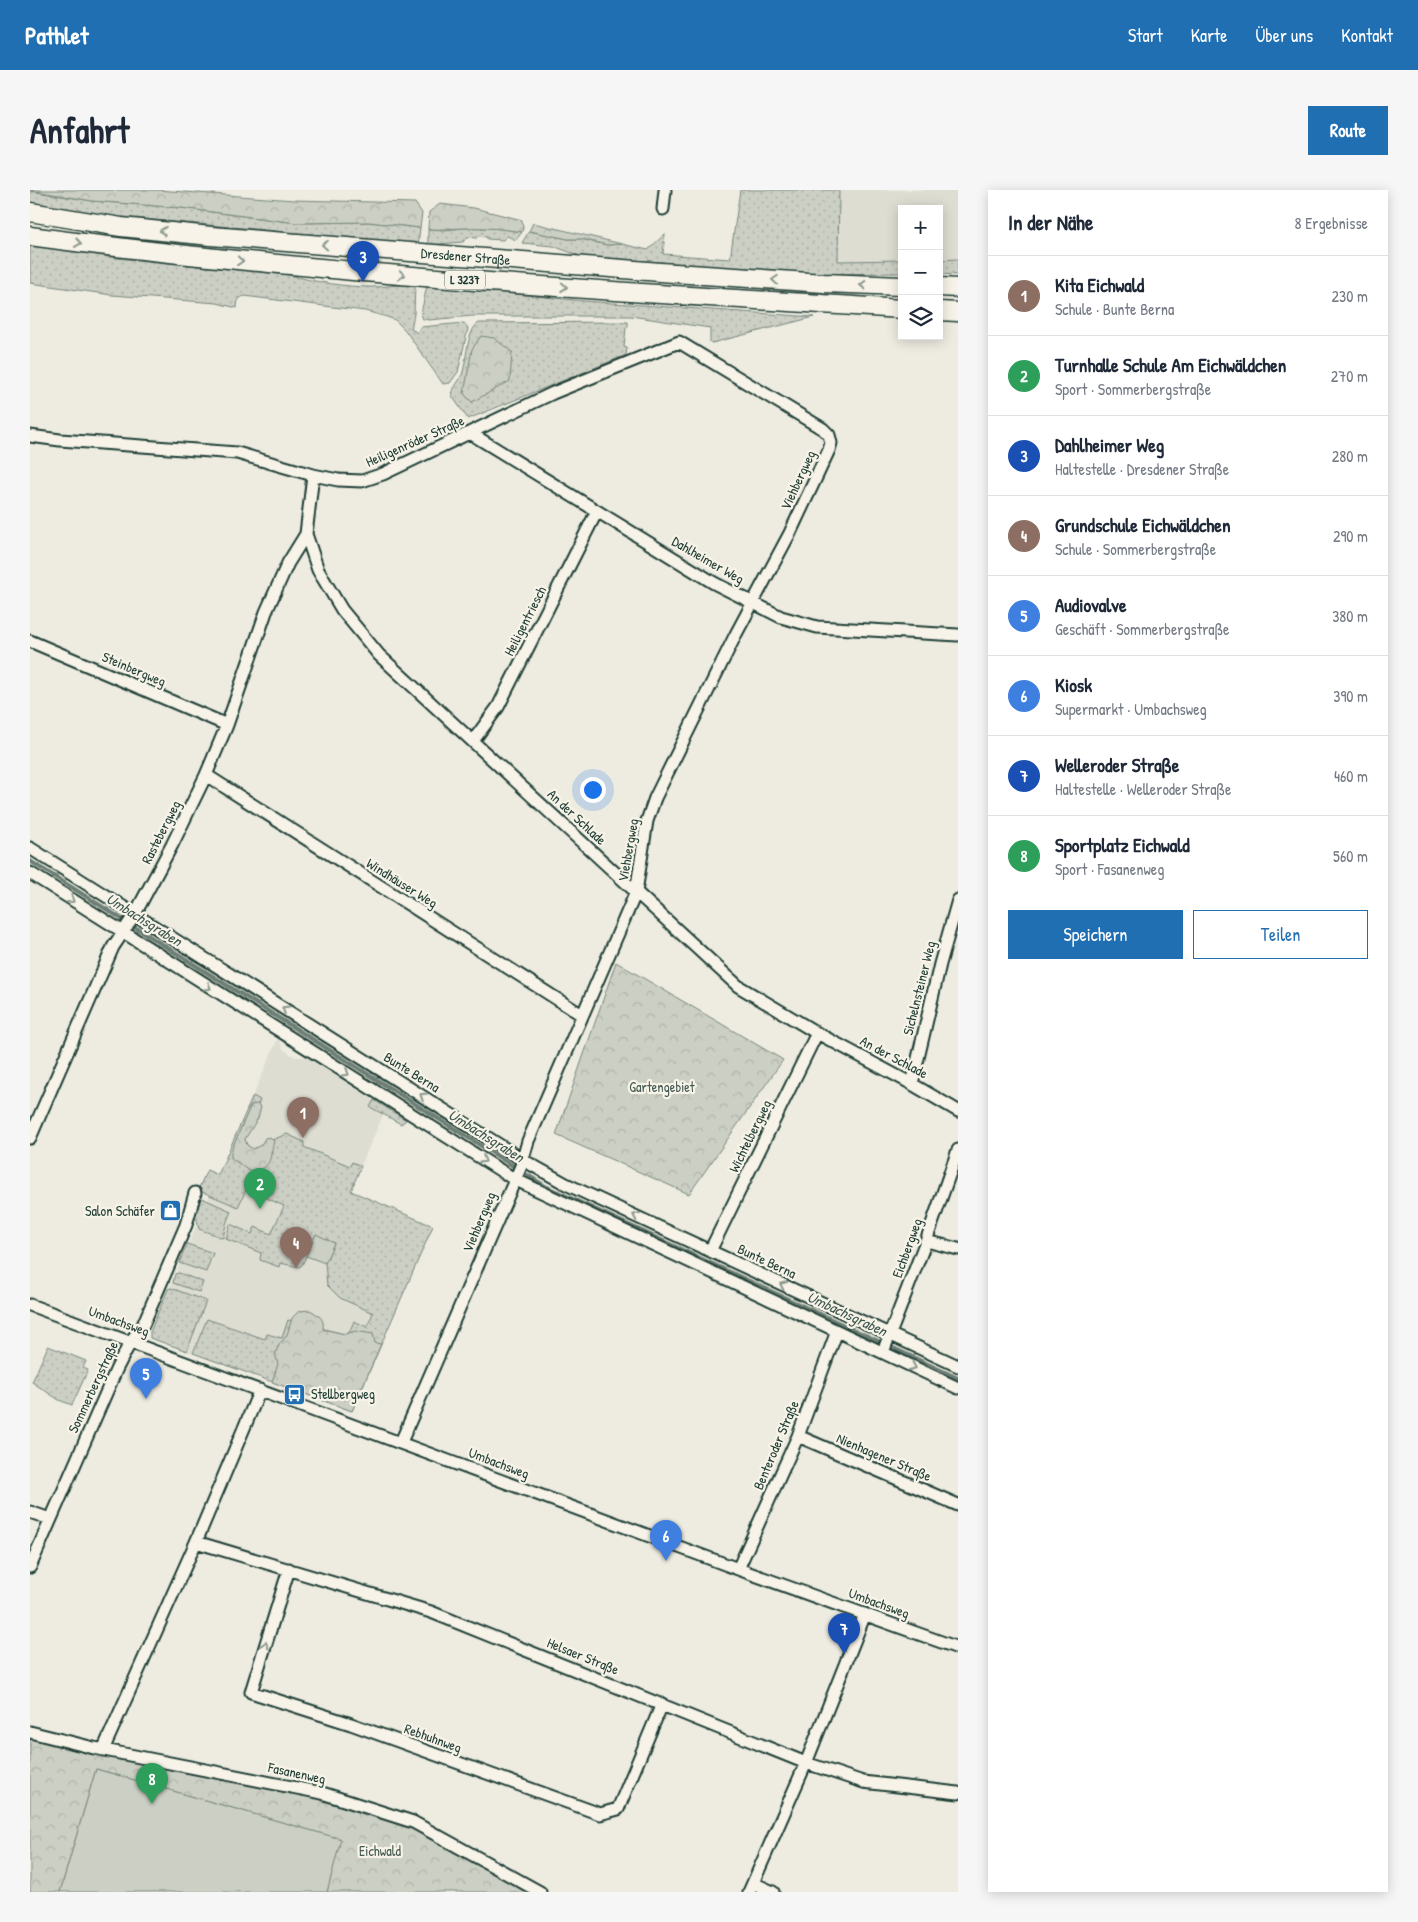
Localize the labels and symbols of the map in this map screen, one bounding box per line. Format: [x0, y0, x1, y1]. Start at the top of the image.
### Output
one-way arrow [159, 226, 167, 237]
one-way arrow [75, 237, 83, 248]
one-way arrow [321, 240, 329, 251]
pin: 3 [347, 241, 379, 282]
street label: Dresdener Straße [420, 243, 511, 270]
one-way arrow [236, 255, 244, 266]
one-way arrow [398, 269, 406, 280]
road number: L 3237 [445, 270, 485, 290]
one-way arrow [771, 274, 779, 285]
one-way arrow [859, 279, 867, 290]
one-way arrow [560, 282, 568, 293]
street label: Heiligenröder Straße [363, 410, 468, 472]
street label: Viehbergweg [775, 447, 821, 513]
street label: Dahlheimer Weg [668, 531, 748, 589]
street label: Heiligentriesch [499, 583, 551, 659]
street label: Steinbergweg [99, 647, 169, 691]
your location [580, 777, 606, 803]
street label: An der Schlade [544, 784, 611, 849]
street label: Rastebergweg [136, 797, 186, 867]
street label: Viehbergweg [613, 817, 643, 883]
street label: Windhäuser Weg [363, 853, 441, 913]
water label: Umbachsgraben [102, 888, 187, 952]
one-way arrow [65, 894, 75, 903]
street label: Sichelnsteiner Weg [898, 939, 940, 1037]
one-way arrow [203, 980, 212, 990]
one-way arrow [282, 1006, 291, 1016]
street label: An der Schlade [857, 1031, 932, 1083]
street label: Bunte Berna [381, 1047, 444, 1096]
one-way arrow [340, 1067, 349, 1077]
park label: Gartengebiet [629, 1077, 695, 1097]
one-way arrow [419, 1093, 428, 1103]
street label: Wichtelbergweg [724, 1096, 776, 1176]
pin: 1 [287, 1097, 319, 1138]
water label: Umbachsgraben [444, 1104, 529, 1168]
one-way arrow [478, 1154, 487, 1163]
pin: 2 [244, 1168, 276, 1209]
street label: Viehbergweg [457, 1189, 501, 1255]
shop icon: Salon Schäfer [159, 1199, 183, 1223]
place label: Salon Schäfer [85, 1201, 156, 1220]
one-way arrow [632, 1212, 641, 1223]
street label: Eichbergweg [887, 1216, 927, 1280]
pin: 4 [280, 1227, 312, 1268]
street label: Bunte Berna [735, 1239, 800, 1283]
one-way arrow [779, 1281, 788, 1292]
water label: Umbachsgraben [804, 1286, 892, 1342]
street label: Umbachsweg [86, 1301, 152, 1341]
street label: Sommerbergstraße [63, 1337, 123, 1436]
pin: 5 [130, 1358, 162, 1399]
one-way arrow [908, 1360, 917, 1371]
bus stop icon: Stellbergweg [283, 1382, 307, 1406]
place label: Stellbergweg [311, 1384, 375, 1404]
street label: Benteroder Straße [748, 1397, 804, 1493]
street label: Nienhagener Straße [833, 1428, 935, 1486]
street label: Umbachsweg [466, 1442, 532, 1484]
pin: 6 [650, 1520, 682, 1561]
street label: Umbachsweg [846, 1583, 912, 1623]
pin: 7 [828, 1613, 860, 1654]
street label: Helsaer Straße [544, 1632, 622, 1680]
one-way arrow [260, 1642, 270, 1650]
street label: Rebhuhnweg [402, 1718, 464, 1758]
street label: Fasanenweg [266, 1757, 328, 1789]
pin: 8 [136, 1763, 168, 1804]
park label: Eichwald [359, 1841, 401, 1860]

